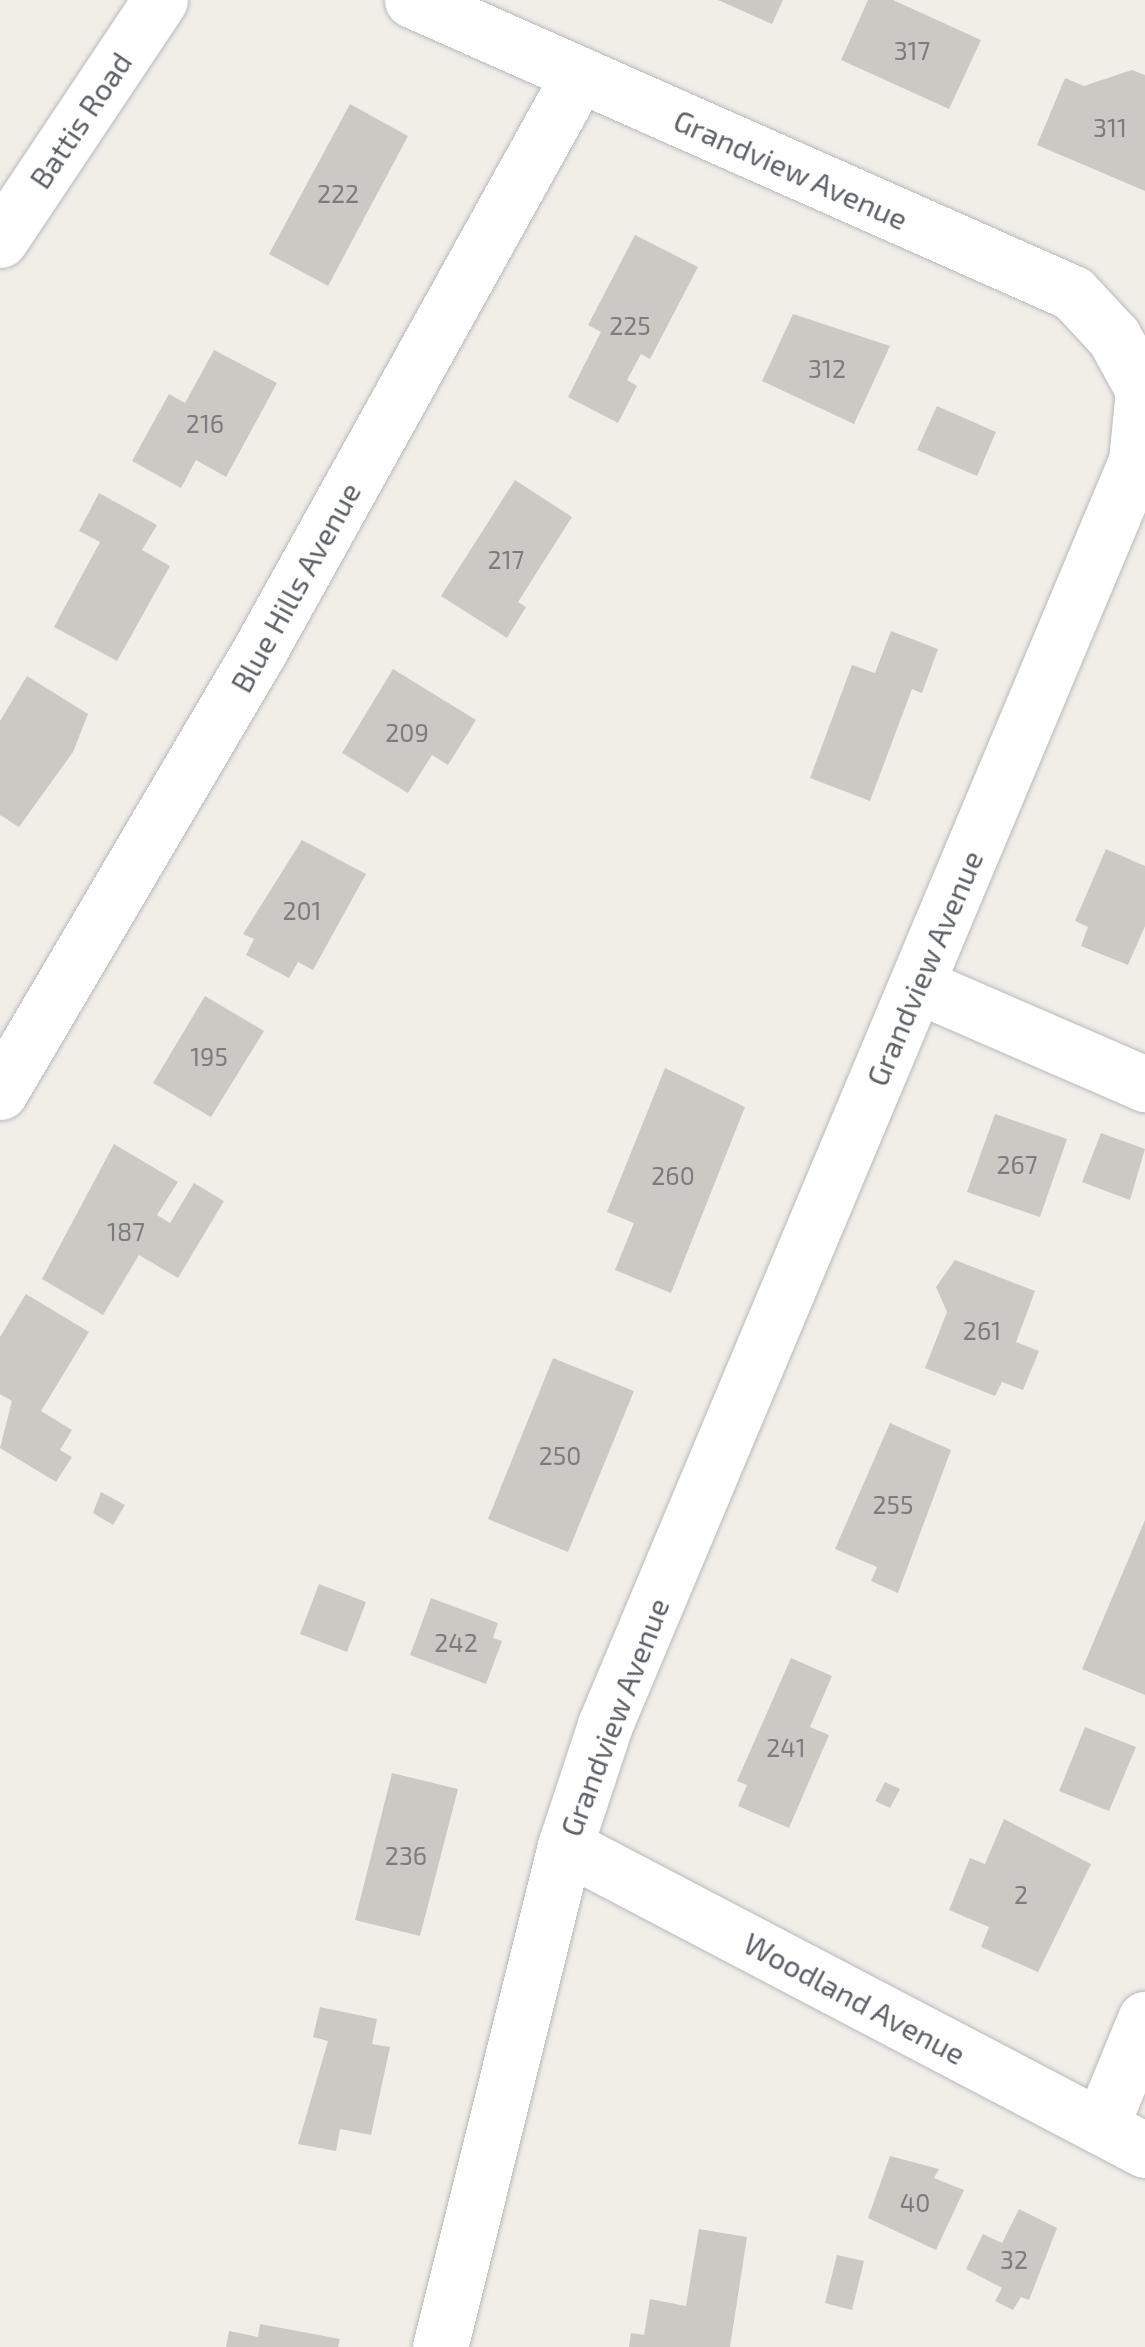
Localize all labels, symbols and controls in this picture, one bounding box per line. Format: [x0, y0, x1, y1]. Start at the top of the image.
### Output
house number: 317 [894, 35, 930, 65]
street label: Battis Road [21, 45, 139, 195]
street label: Grandview Avenue [668, 101, 914, 237]
house number: 311 [1093, 112, 1127, 142]
house number: 222 [317, 178, 359, 208]
house number: 225 [609, 310, 651, 340]
house number: 312 [808, 353, 846, 383]
house number: 216 [186, 408, 224, 438]
street label: Blue Hills Avenue [222, 475, 368, 699]
house number: 217 [488, 544, 524, 574]
house number: 209 [385, 717, 429, 747]
street label: Grandview Avenue [858, 844, 990, 1092]
house number: 201 [282, 895, 322, 925]
house number: 195 [190, 1041, 228, 1071]
house number: 267 [996, 1149, 1038, 1179]
house number: 260 [651, 1160, 695, 1190]
house number: 187 [107, 1216, 145, 1246]
house number: 261 [963, 1315, 1001, 1345]
house number: 250 [539, 1440, 581, 1470]
house number: 255 [873, 1489, 913, 1519]
street label: Grandview Avenue [552, 1592, 676, 1842]
house number: 242 [434, 1627, 478, 1657]
house number: 241 [766, 1732, 806, 1762]
house number: 236 [385, 1840, 427, 1870]
house number: 2 [1014, 1879, 1028, 1909]
street label: Woodland Avenue [738, 1924, 972, 2072]
house number: 40 [900, 2187, 930, 2217]
house number: 32 [1000, 2244, 1028, 2274]

